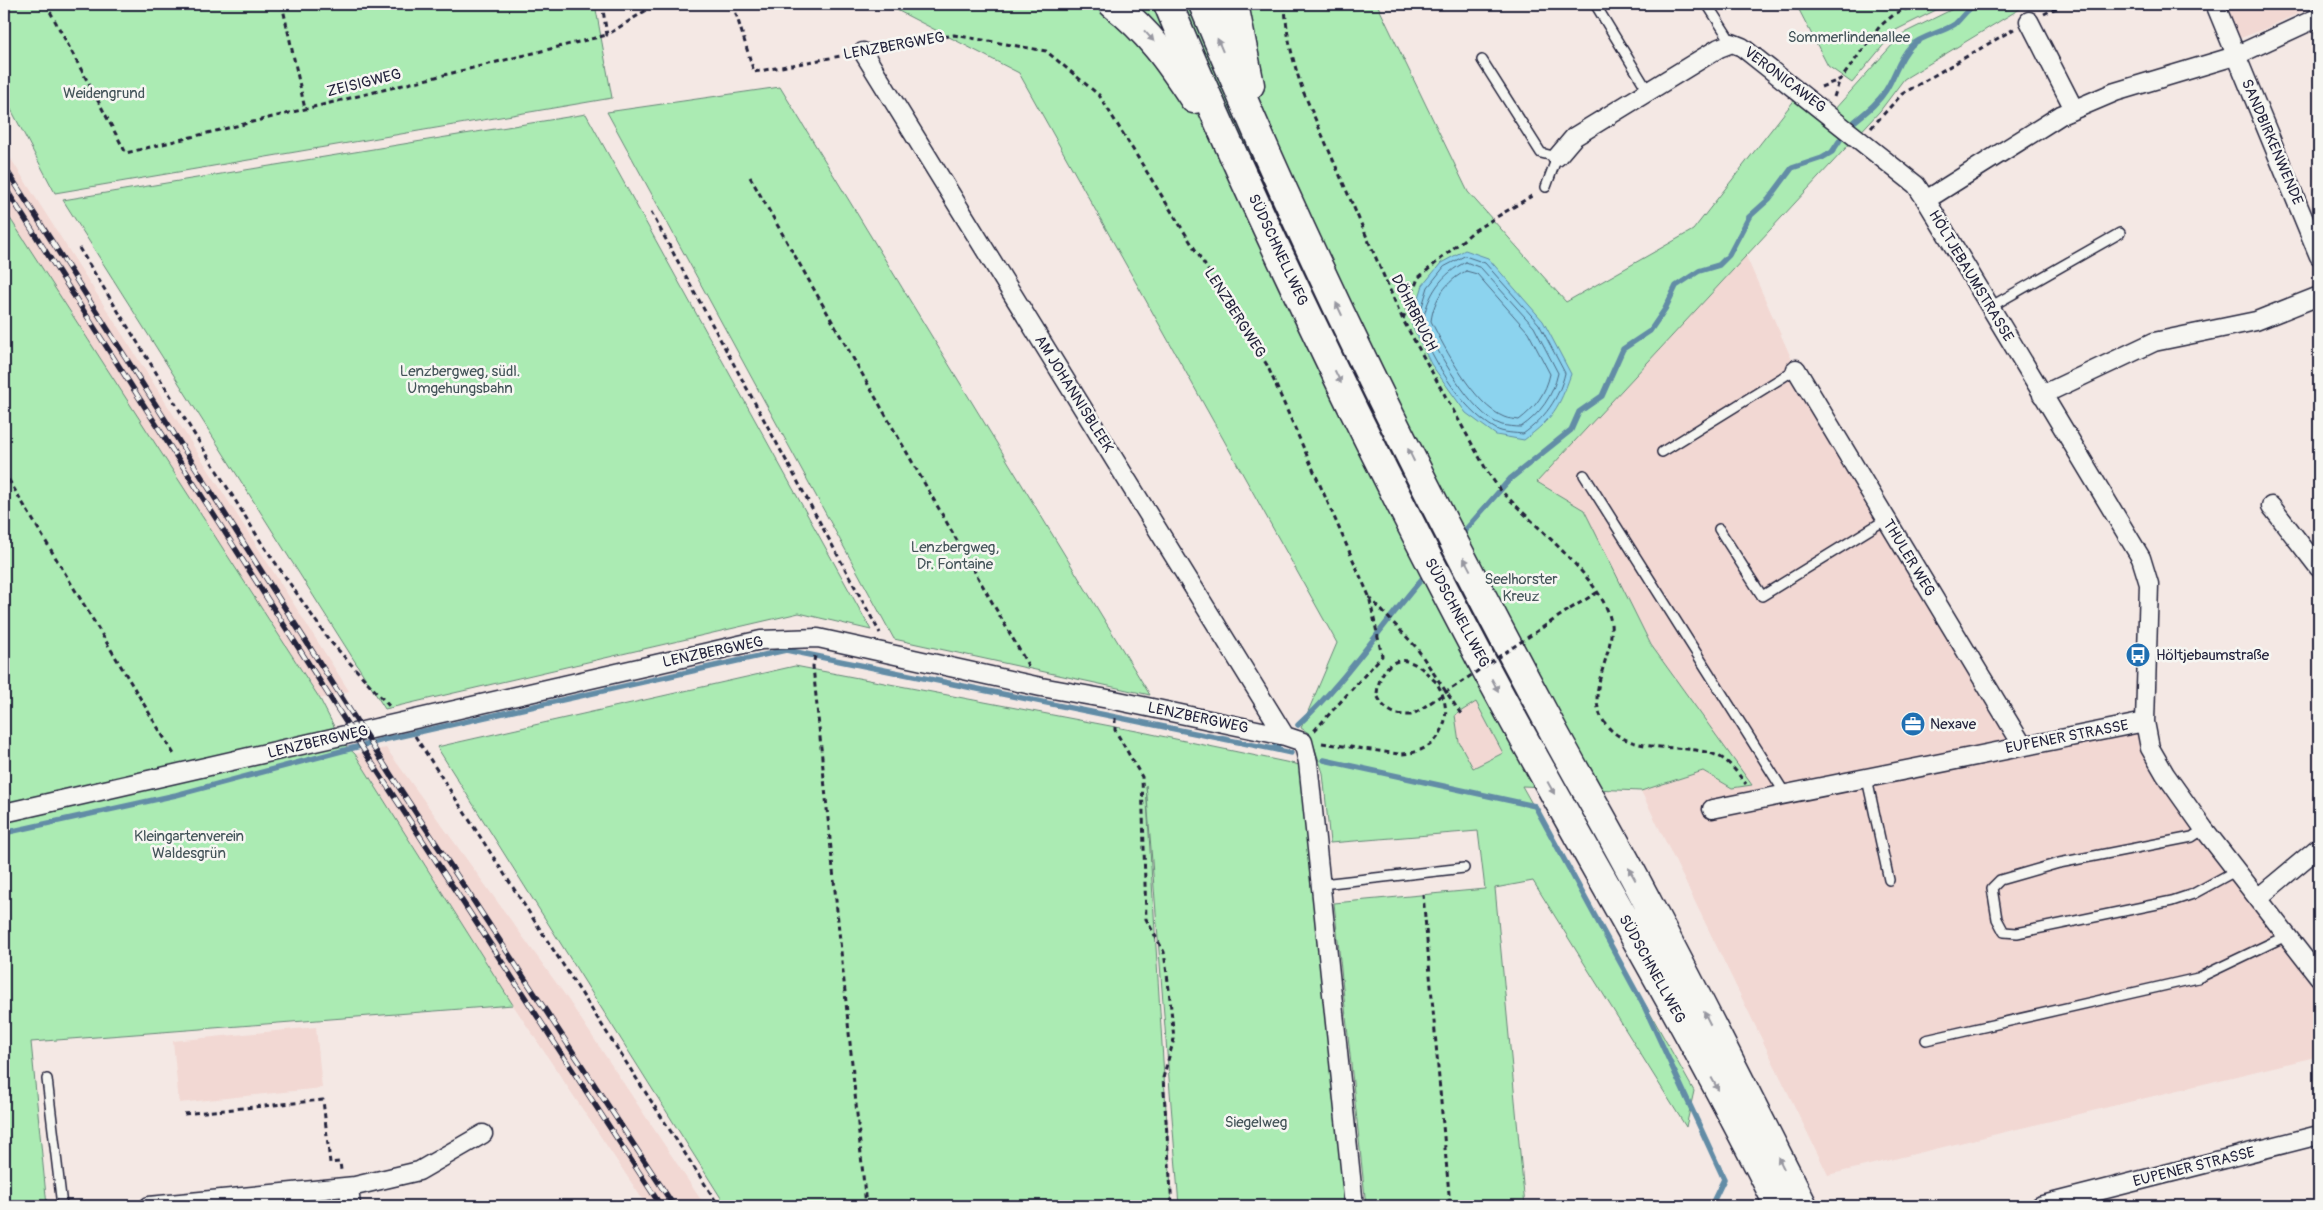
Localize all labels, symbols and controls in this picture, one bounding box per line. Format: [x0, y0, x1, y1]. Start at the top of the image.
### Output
street label: LENZBERGWEG [842, 28, 946, 64]
park label: Sommerlindenallee [1788, 28, 1911, 47]
one-way arrow [1144, 30, 1155, 43]
one-way arrow [1215, 38, 1223, 52]
street label: VERONICAWEG [1740, 43, 1830, 117]
street label: ZEISIGWEG [325, 65, 403, 101]
street label: SANDBIRKENWENDE [2237, 76, 2307, 208]
park label: Weidengrund [63, 84, 145, 103]
street label: SÜDSCHNELLWEG [1244, 191, 1312, 309]
street label: HÖLTJEBAUMSTRASSE [1924, 207, 2018, 345]
street label: LENZBERGWEG [1200, 265, 1270, 362]
street label: DÖHRBRUCH [1387, 271, 1441, 355]
one-way arrow [1335, 302, 1343, 316]
street label: AM JOHANNISBLEEK [1030, 332, 1118, 456]
park label: Lenzbergweg, südl. Umgehungsbahn [400, 362, 520, 398]
one-way arrow [1334, 369, 1342, 384]
one-way arrow [1407, 448, 1415, 462]
street label: THULER WEG [1879, 516, 1939, 600]
park label: Lenzbergweg, Dr. Fontaine [911, 538, 999, 574]
street label: SÜDSCHNELLWEG [1420, 555, 1494, 671]
one-way arrow [1463, 557, 1471, 571]
park label: Seelhorster Kreuz [1484, 570, 1558, 606]
street label: LENZBERGWEG [661, 632, 765, 672]
bus stop icon: Höltjebaumstraße [2125, 642, 2151, 668]
place label: Höltjebaumstraße [2156, 646, 2270, 665]
one-way arrow [1491, 678, 1499, 693]
street label: LENZBERGWEG [1146, 698, 1250, 738]
office icon: Nexave [1900, 711, 1926, 737]
place label: Nexave [1930, 715, 1977, 734]
street label: EUPENER STRASSE [2004, 716, 2130, 758]
street label: LENZBERGWEG [266, 721, 370, 763]
one-way arrow [1547, 782, 1556, 795]
park label: Kleingartenverein Waldesgrün [134, 827, 244, 863]
one-way arrow [1628, 866, 1636, 881]
street label: SÜDSCHNELLWEG [1614, 911, 1690, 1027]
one-way arrow [1703, 1011, 1711, 1025]
one-way arrow [1710, 1077, 1719, 1090]
park label: Siegelweg [1225, 1113, 1287, 1132]
street label: EUPENER STRASSE [2131, 1143, 2257, 1191]
one-way arrow [1777, 1155, 1785, 1170]

